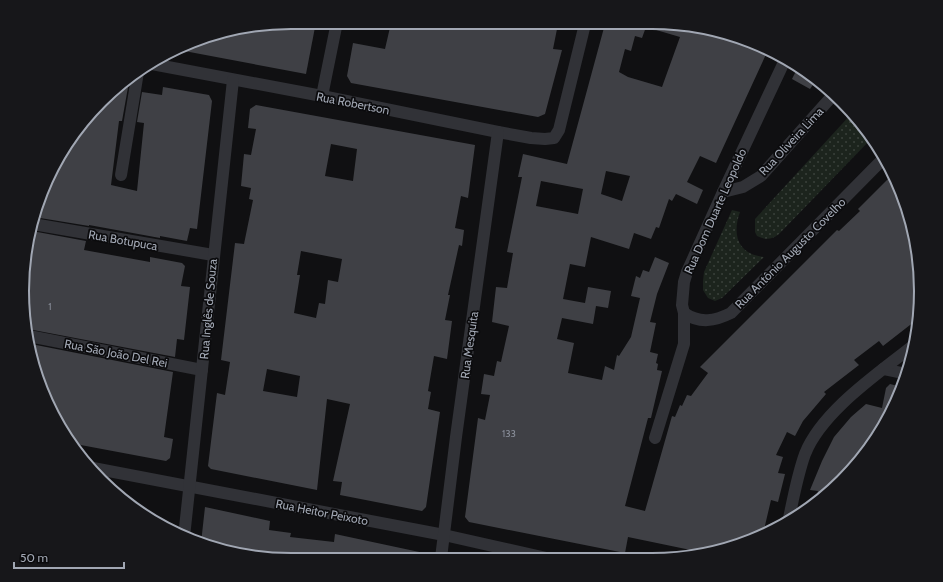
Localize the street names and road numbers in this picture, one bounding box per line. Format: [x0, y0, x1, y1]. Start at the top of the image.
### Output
street label: Rua Robertson [315, 89, 391, 118]
street label: Rua Oliveira Lima [756, 104, 827, 178]
street label: Rua Dom Duarte Leopoldo [681, 146, 750, 276]
street label: Rua Antônio Augusto Covelho [731, 194, 849, 312]
street label: Rua Botupuca [87, 227, 159, 254]
street label: Rua Inglês de Souza [196, 258, 220, 360]
street label: Rua Mesquita [457, 310, 481, 380]
street label: Rua São João Del Rei [63, 336, 169, 370]
street label: Rua Heitor Peixoto [274, 496, 370, 528]

